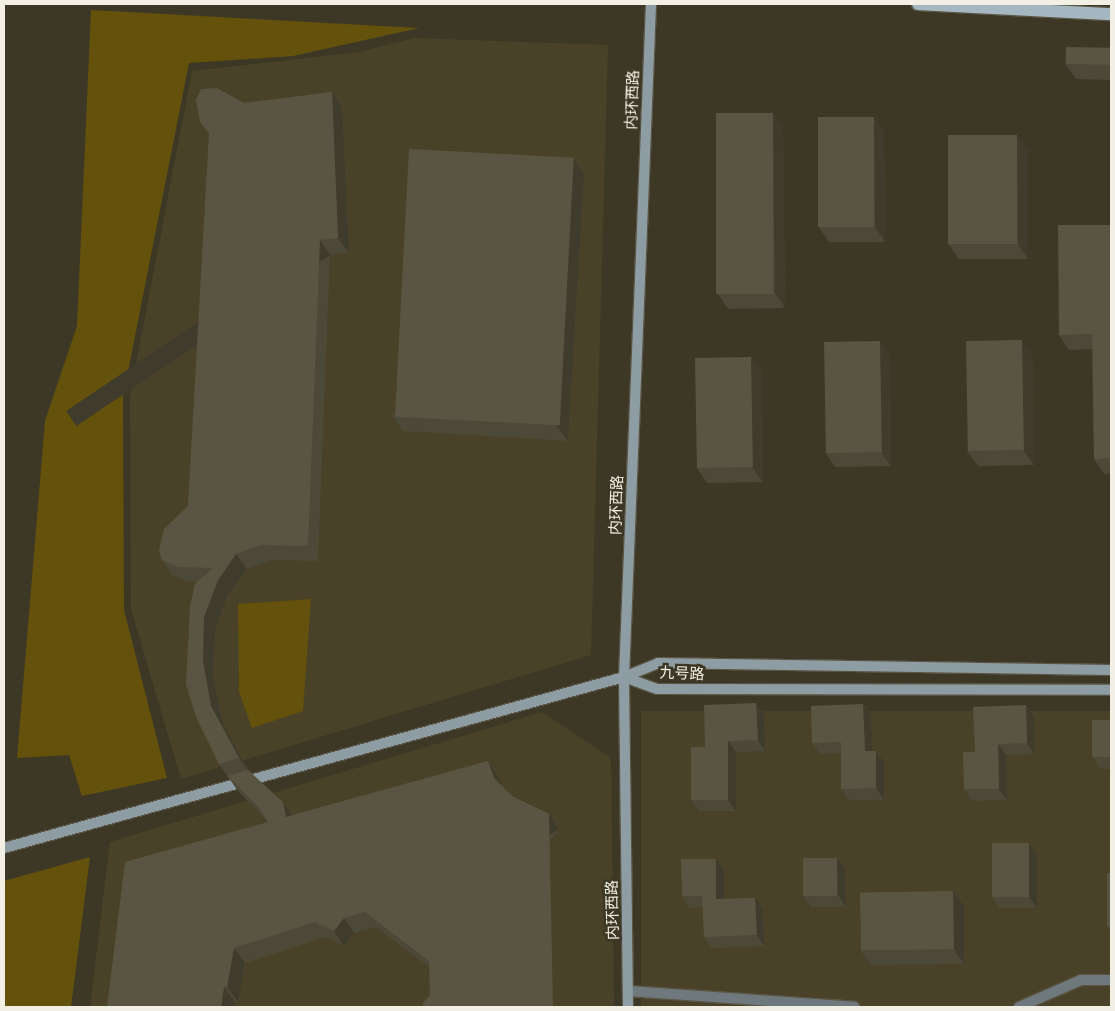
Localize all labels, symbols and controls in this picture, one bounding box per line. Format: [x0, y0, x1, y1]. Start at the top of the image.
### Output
street label: 内环西路 [622, 70, 642, 130]
street label: 内环西路 [606, 475, 626, 535]
street label: 九号路 [659, 663, 705, 683]
street label: 内环西路 [602, 880, 622, 940]

